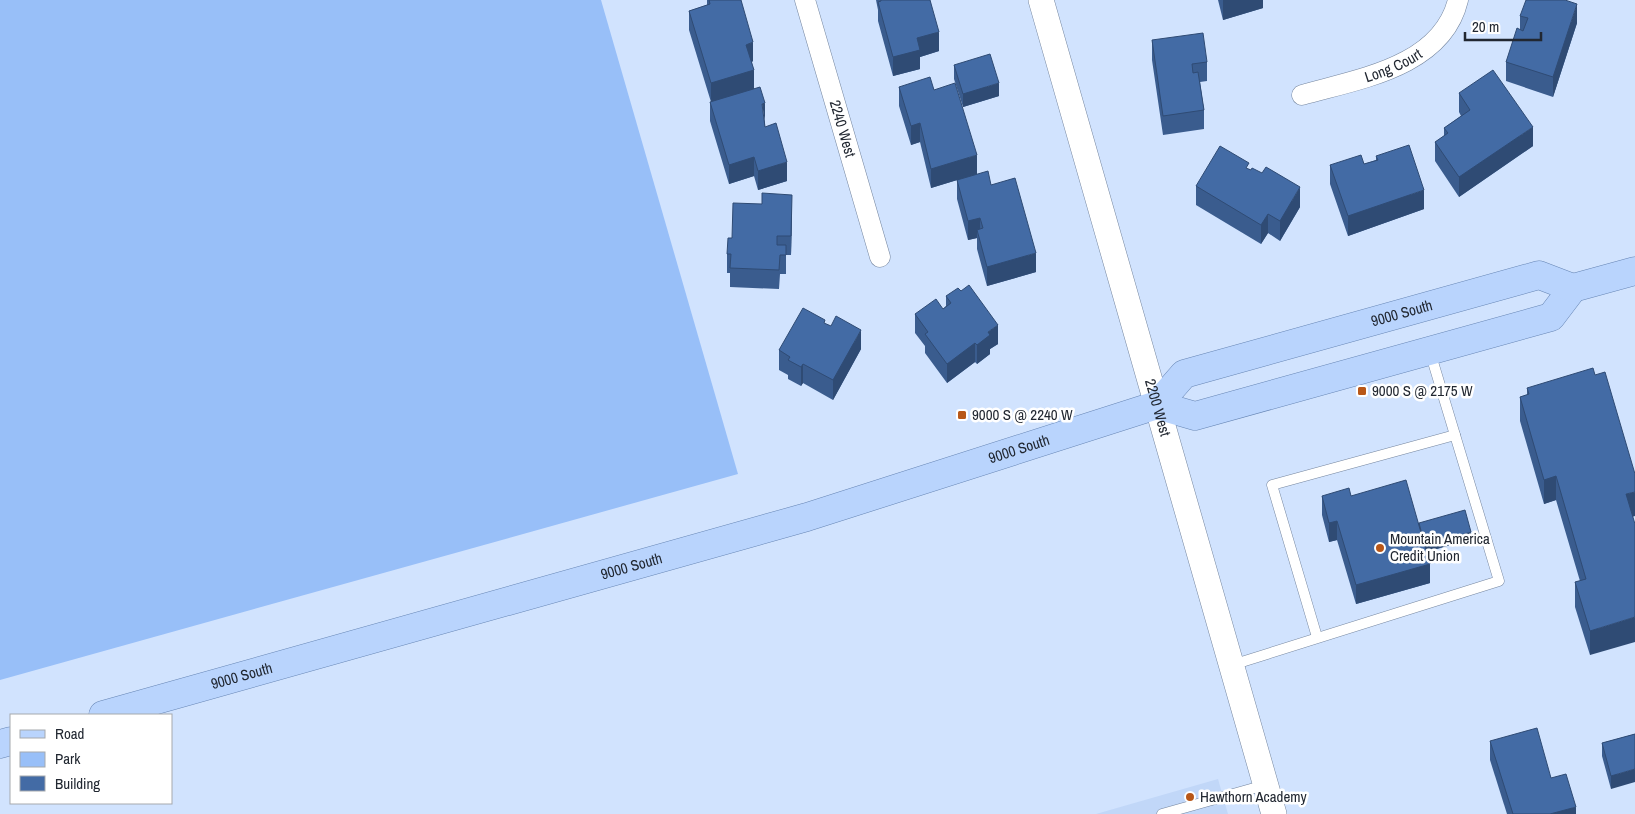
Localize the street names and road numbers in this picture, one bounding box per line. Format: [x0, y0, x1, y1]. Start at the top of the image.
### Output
street label: Long Court [1362, 43, 1427, 87]
street label: 2240 West [825, 97, 861, 160]
street label: 9000 South [1369, 294, 1435, 331]
street label: 2200 West [1140, 376, 1176, 439]
street label: 9000 South [986, 429, 1052, 468]
street label: 9000 South [598, 547, 665, 585]
street label: 9000 South [208, 657, 275, 694]

